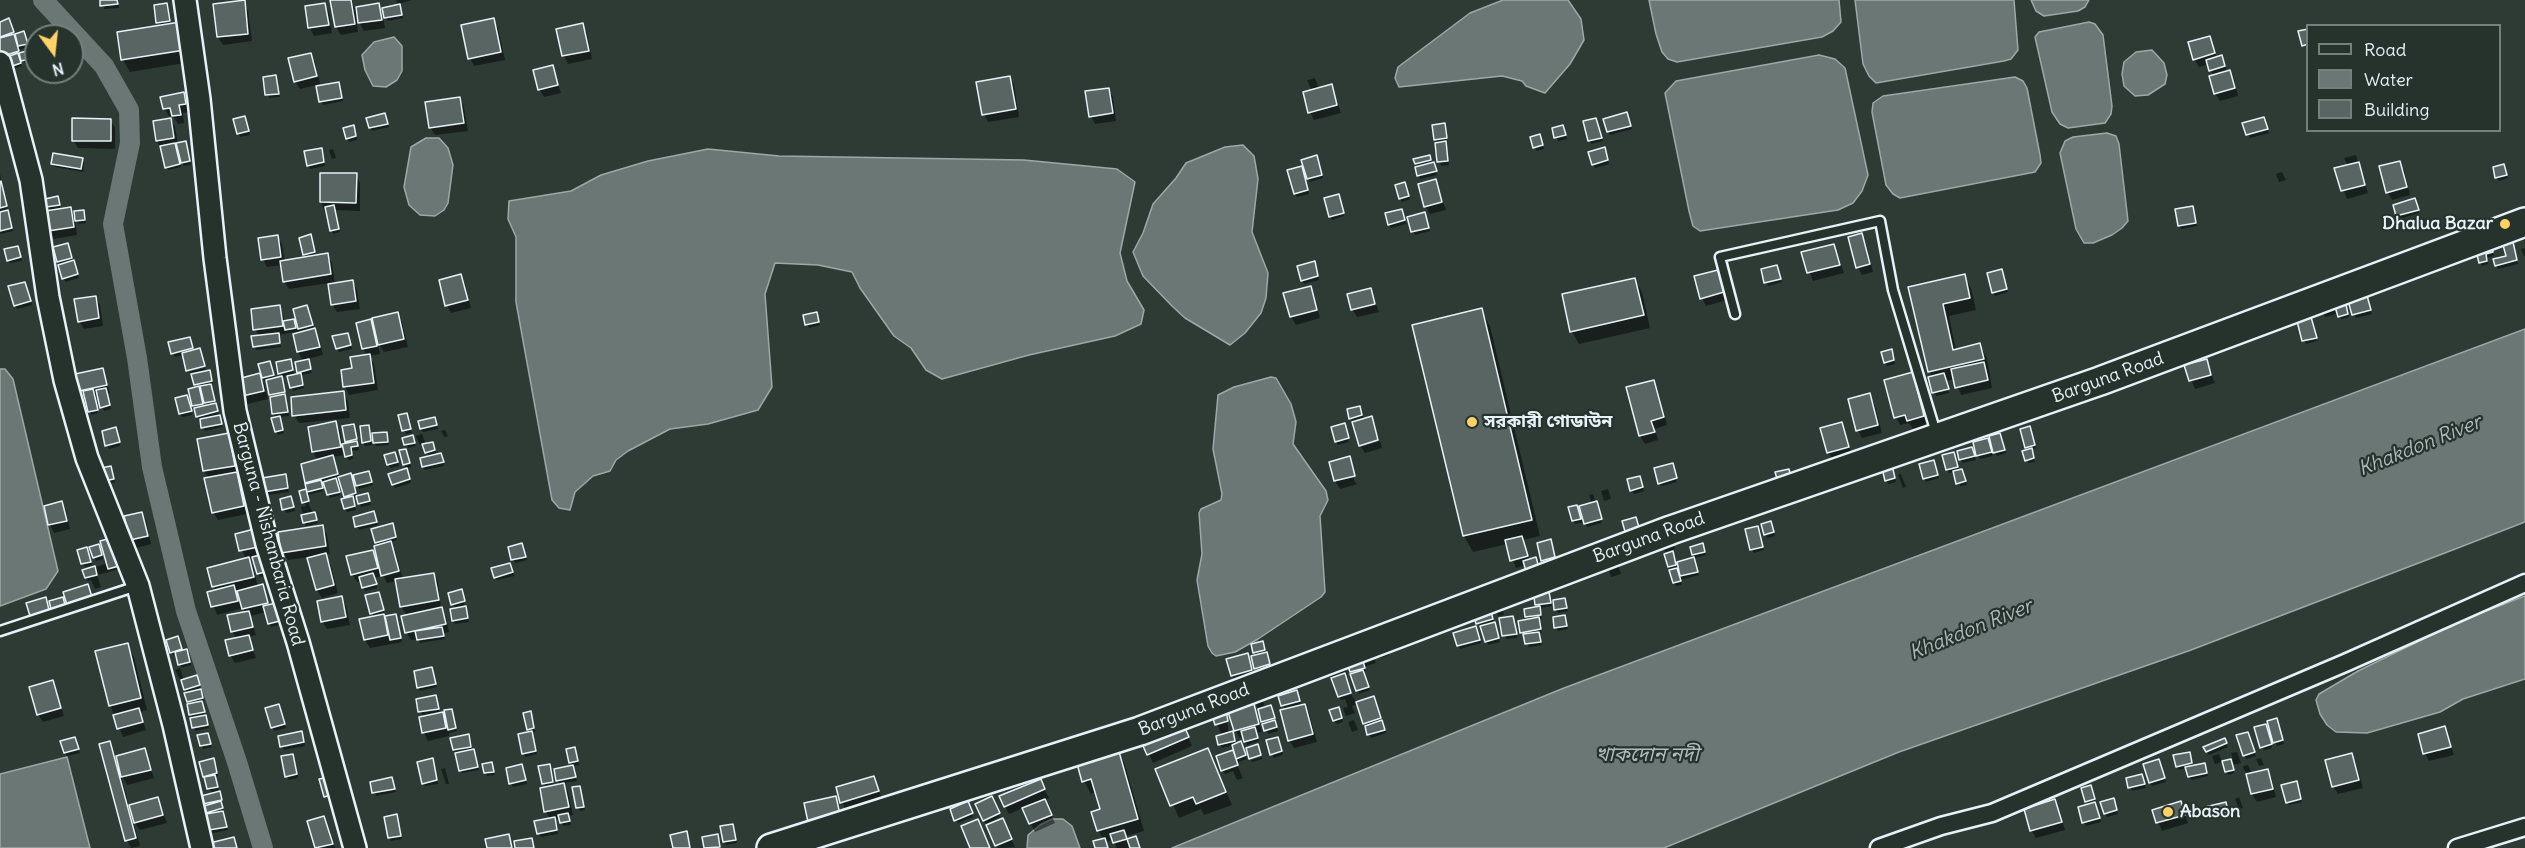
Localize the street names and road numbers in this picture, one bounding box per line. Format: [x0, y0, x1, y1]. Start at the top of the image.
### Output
street label: Barguna Road [2049, 348, 2167, 408]
street label: Barguna - Nishanbaria Road [228, 420, 308, 648]
street label: Barguna Road [1590, 508, 1708, 568]
street label: Barguna Road [1136, 679, 1252, 741]

